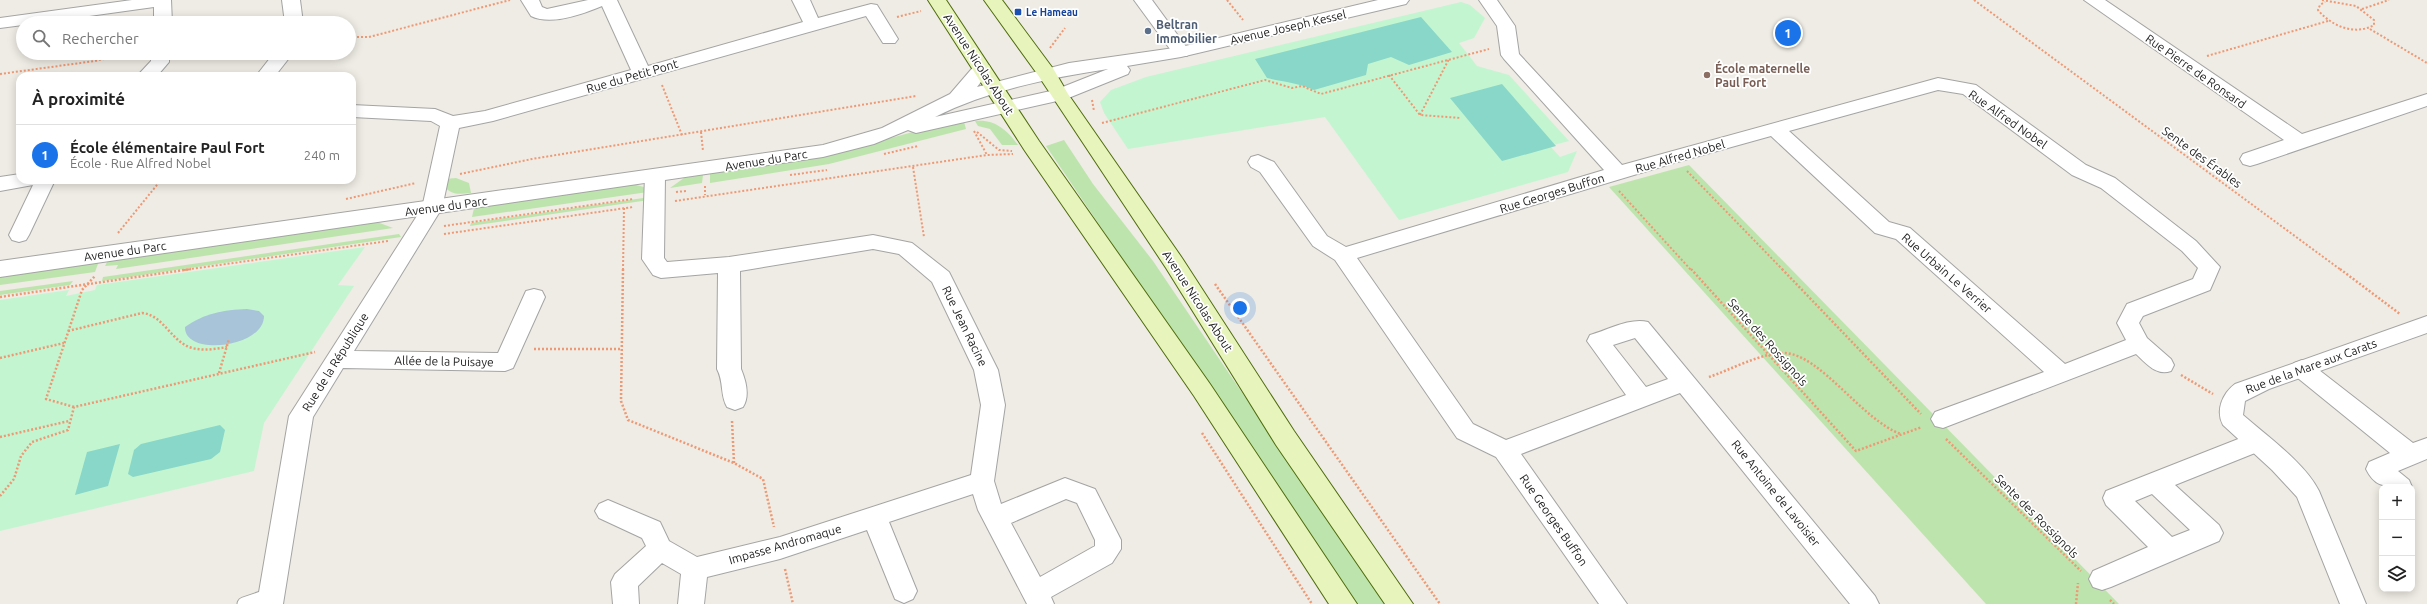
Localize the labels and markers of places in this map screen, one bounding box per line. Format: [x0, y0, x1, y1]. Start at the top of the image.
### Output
marker: Le Hameau [1013, 7, 1023, 17]
place label: Le Hameau [1026, 7, 1078, 18]
place label: Beltran Immobilier [1156, 18, 1217, 45]
pin: 1 [1775, 18, 1801, 48]
marker: Beltran Immobilier [1143, 26, 1153, 36]
place label: École maternelle Paul Fort [1715, 60, 1810, 89]
marker: École maternelle Paul Fort [1702, 70, 1712, 80]

